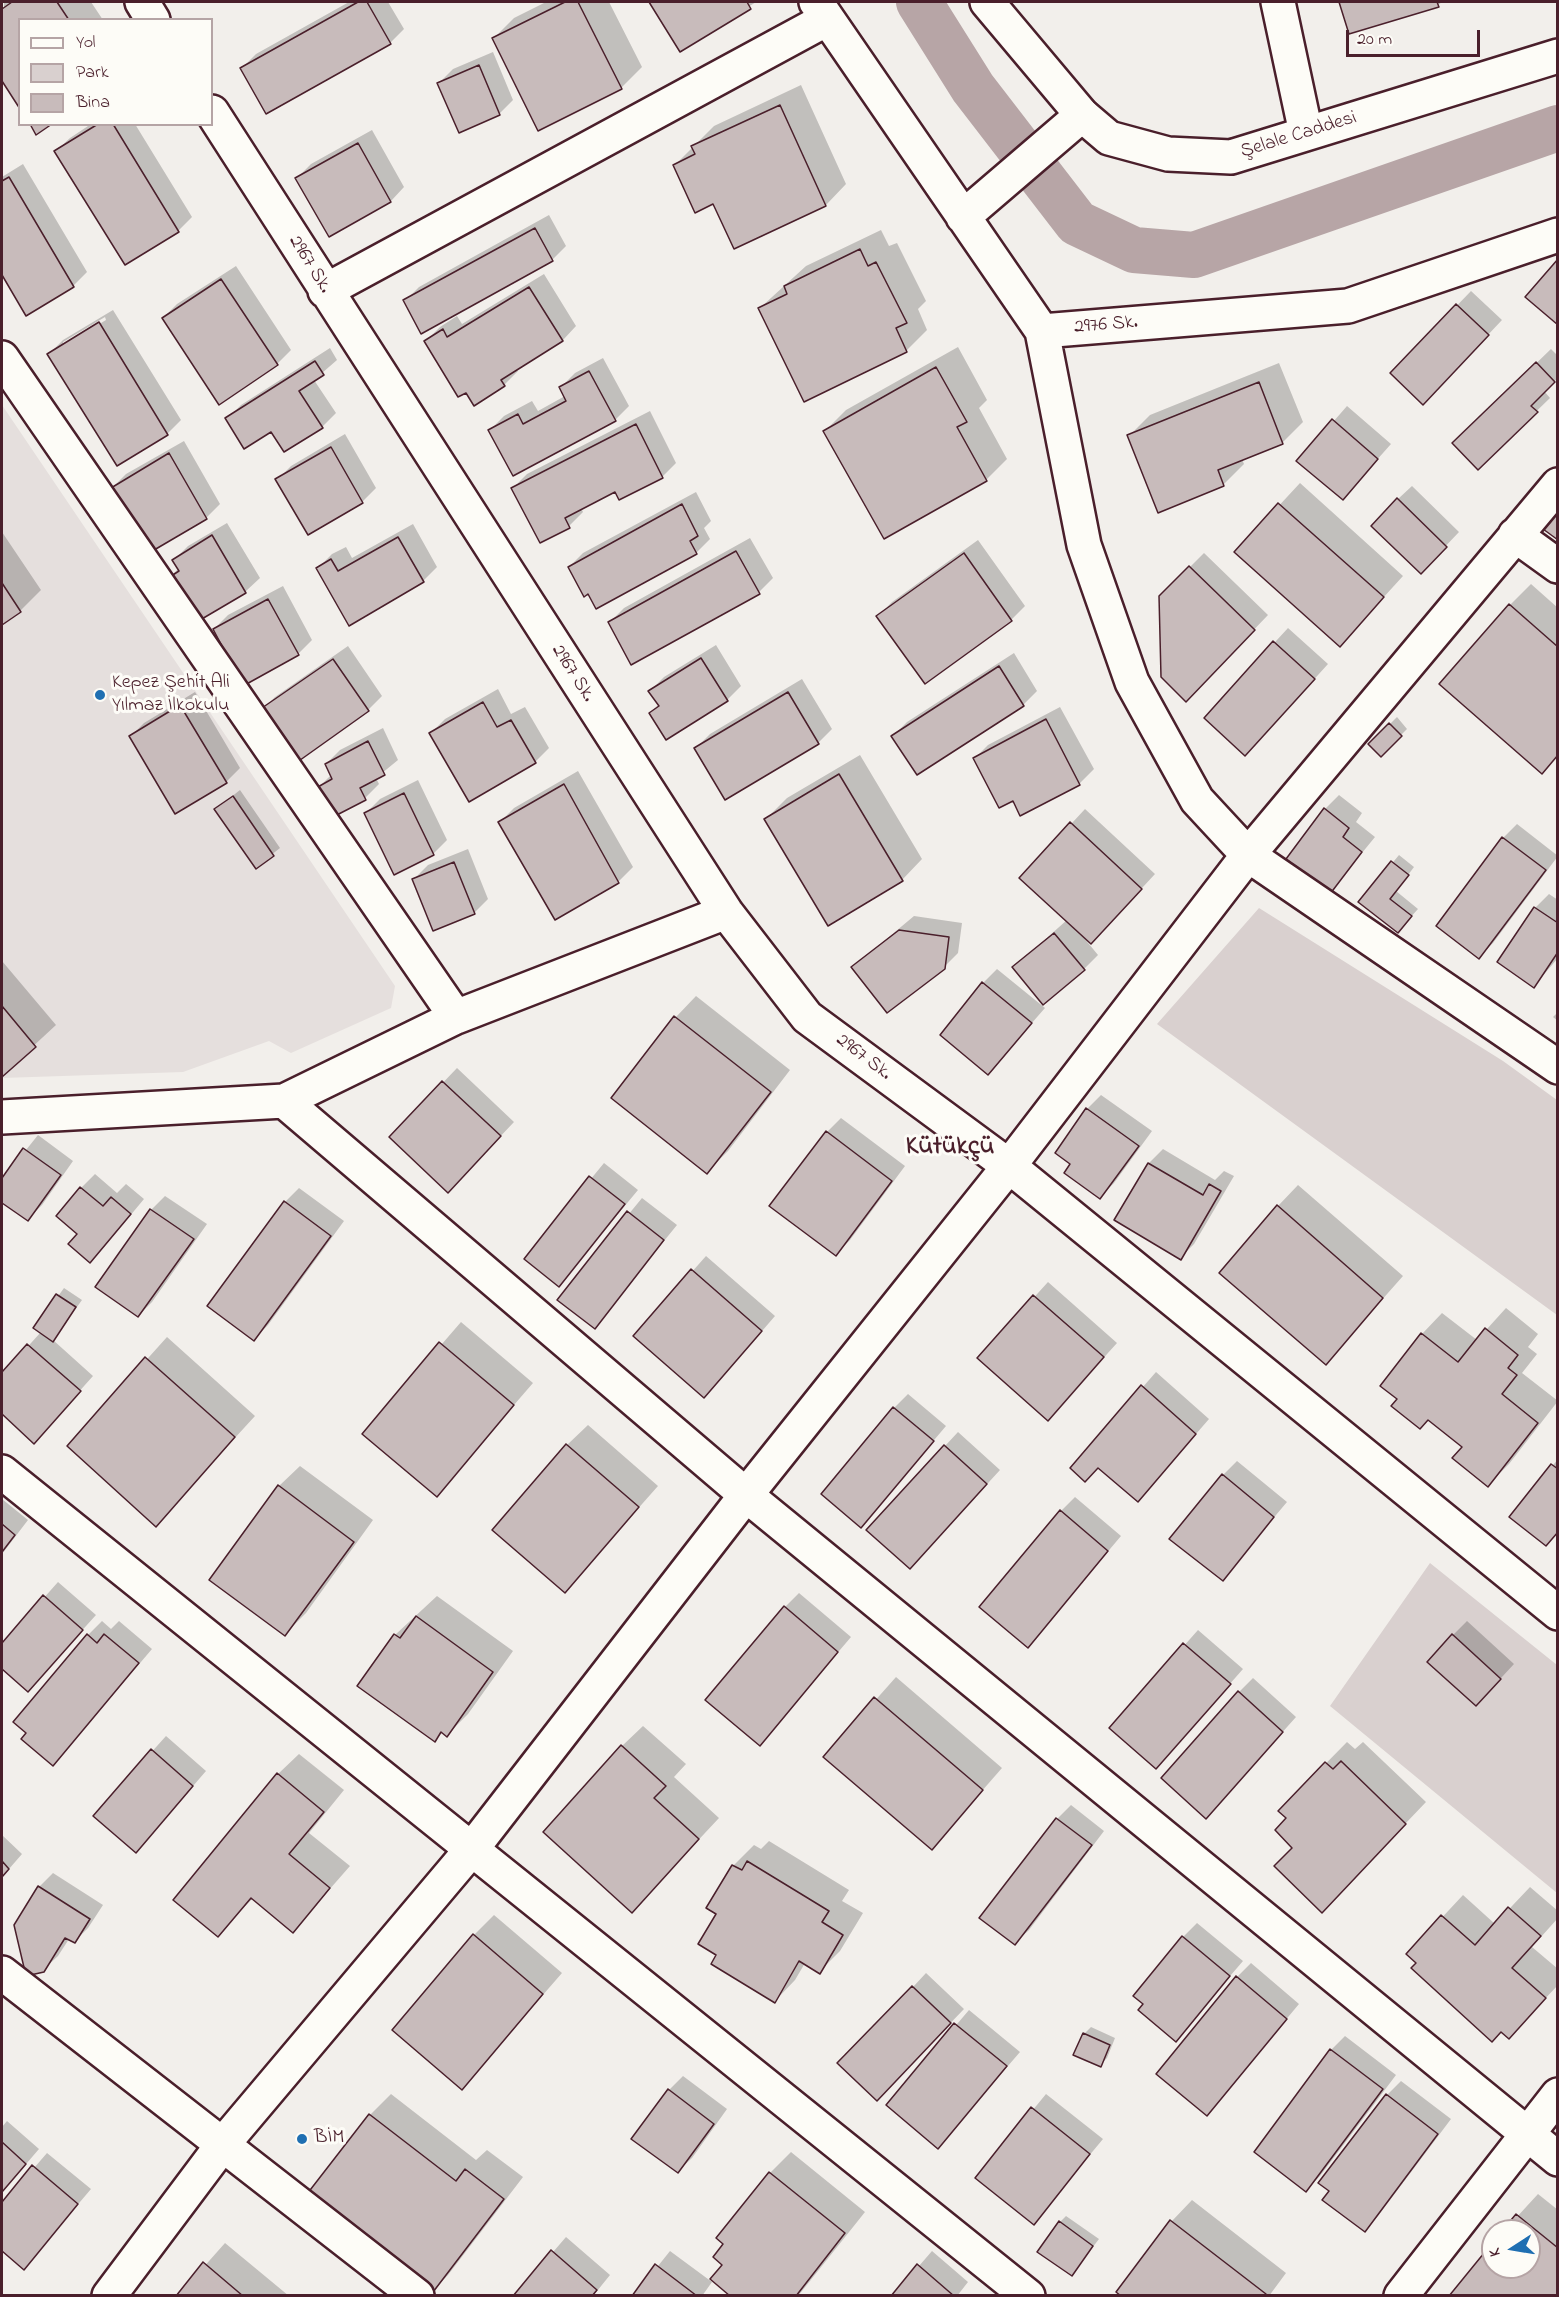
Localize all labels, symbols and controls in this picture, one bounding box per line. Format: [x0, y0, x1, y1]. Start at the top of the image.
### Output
legend [18, 18, 213, 126]
scale bar [1349, 18, 1482, 56]
text: 20 m [1357, 27, 1392, 53]
text: Yol [76, 30, 96, 56]
text: Park [76, 60, 109, 86]
text: Bina [76, 90, 110, 116]
street label: Şelale Caddesi [1238, 107, 1360, 165]
street label: 2967 Sk. [282, 232, 336, 298]
street label: 2976 Sk. [1073, 311, 1139, 341]
street label: 2967 Sk. [545, 641, 599, 707]
place label: Kepez Şehit Ali Yılmaz İlkokulu [112, 672, 230, 719]
marker: Kepez Şehit Ali Yılmaz İlkokulu [93, 688, 107, 702]
street label: 2967 Sk. [830, 1029, 896, 1087]
district label: Kütükçü [906, 1133, 994, 1165]
place label: BİM [314, 2127, 344, 2151]
marker: BİM [295, 2132, 309, 2146]
north arrow [1481, 2219, 1541, 2279]
text: K [1483, 2246, 1508, 2259]

